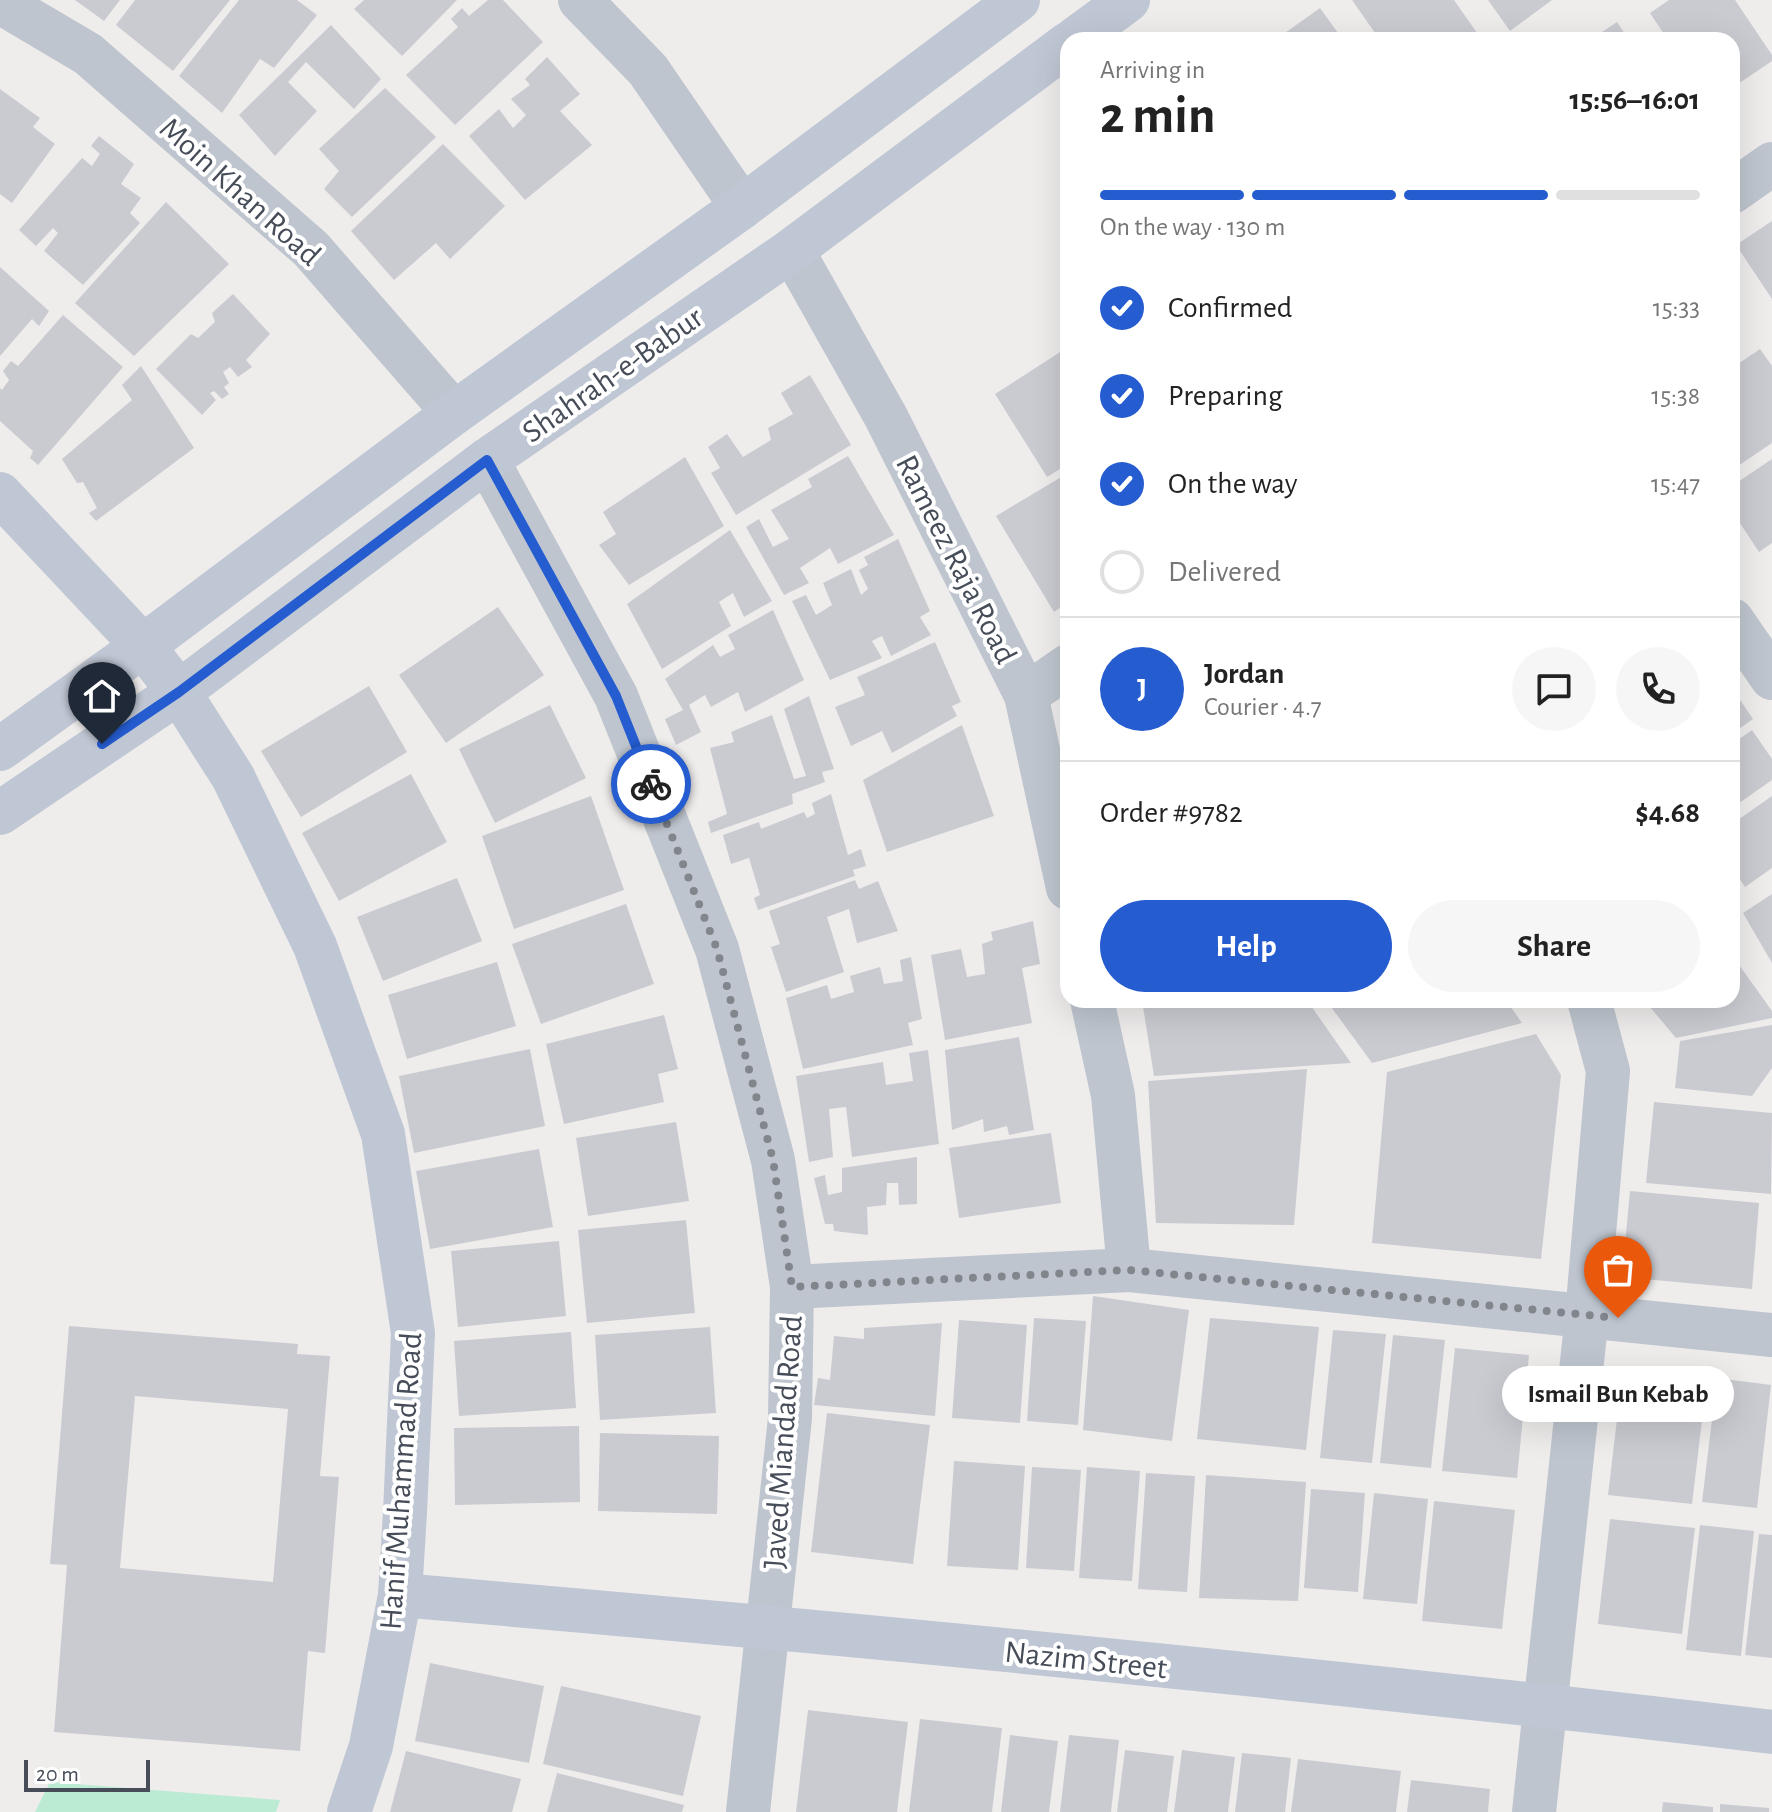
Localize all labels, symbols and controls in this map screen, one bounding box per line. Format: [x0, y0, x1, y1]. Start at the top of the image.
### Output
text: Arriving in [1100, 57, 1205, 83]
text: 15:56–16:01 [1570, 85, 1700, 115]
text: 2 min [1100, 90, 1215, 142]
street label: Moin Khan Road [154, 112, 327, 272]
text: On the way · 130 m [1100, 214, 1285, 240]
icon: check [1100, 286, 1144, 330]
text: Confirmed [1168, 293, 1292, 323]
text: 15:33 [1653, 295, 1700, 321]
street label: Shahrah-e-Babur [516, 300, 709, 449]
icon: check [1100, 374, 1144, 418]
text: Preparing [1168, 381, 1283, 411]
text: 15:38 [1651, 383, 1700, 409]
street label: Rameez Raja Road [890, 450, 1022, 669]
icon: check [1100, 462, 1144, 506]
text: On the way [1168, 469, 1297, 499]
text: 15:47 [1651, 471, 1700, 497]
text: Delivered [1168, 557, 1281, 587]
button: chat [1512, 647, 1596, 731]
button: phone [1616, 647, 1700, 731]
text: Jordan [1204, 659, 1284, 689]
pin [68, 662, 136, 744]
icon: home [80, 674, 124, 718]
text: J [1137, 674, 1147, 704]
text: Courier · 4.7 [1204, 694, 1322, 720]
courier [611, 744, 691, 824]
icon: bike [629, 762, 673, 806]
text: Order #9782 [1100, 798, 1243, 828]
text: $4.68 [1635, 798, 1700, 828]
button: Help [1100, 900, 1392, 992]
button: Share [1408, 900, 1700, 992]
pin [1584, 1236, 1652, 1318]
icon: bag [1596, 1248, 1640, 1292]
street label: Javed Miandad Road [758, 1314, 808, 1570]
street label: Hanif Muhammad Road [375, 1331, 427, 1631]
callout: Ismail Bun Kebab [1502, 1366, 1734, 1422]
text: Ismail Bun Kebab [1527, 1381, 1709, 1407]
street label: Nazim Street [1003, 1636, 1169, 1684]
scale bar [24, 1756, 150, 1792]
text: 20 m [36, 1763, 79, 1785]

